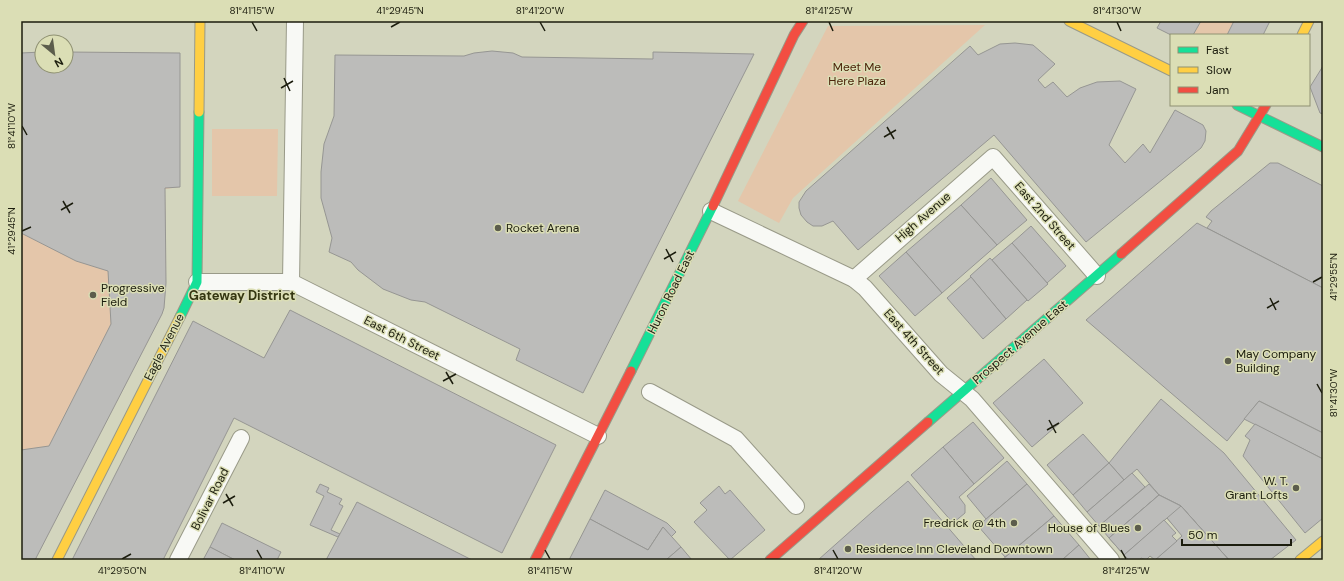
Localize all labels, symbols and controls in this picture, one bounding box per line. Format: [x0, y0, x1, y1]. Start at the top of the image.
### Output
text: 81°41'15"W [230, 4, 275, 17]
text: 41°29'45"N [376, 4, 424, 17]
text: 81°41'20"W [516, 4, 564, 17]
text: 81°41'25"W [805, 4, 853, 17]
text: 81°41'30"W [1093, 4, 1142, 17]
north arrow [34, 34, 74, 74]
legend [1170, 34, 1310, 106]
text: Fast [1206, 42, 1229, 58]
text: N [52, 55, 66, 71]
park label: Meet Me Here Plaza [828, 59, 886, 89]
text: Slow [1206, 62, 1232, 78]
text: Jam [1206, 82, 1229, 98]
text: 81°41'10"W [5, 103, 18, 149]
street label: East 2nd Street [1011, 178, 1079, 254]
street label: High Avenue [892, 188, 954, 246]
text: 41°29'45"N [5, 207, 18, 255]
place label: Rocket Arena [506, 220, 579, 236]
marker: Rocket Arena [493, 223, 503, 233]
street label: Huron Road East [644, 247, 698, 337]
text: 41°29'55"N [1327, 253, 1340, 301]
place label: Progressive Field [101, 280, 165, 310]
district label: Gateway District [189, 287, 295, 304]
marker: Progressive Field [88, 290, 98, 300]
street label: Prospect Avenue East [969, 296, 1071, 388]
street label: East 4th Street [880, 306, 948, 378]
street label: Eagle Avenue [140, 310, 188, 383]
street label: East 6th Street [361, 312, 443, 364]
place label: May Company Building [1236, 346, 1316, 376]
marker: May Company Building [1223, 356, 1233, 366]
text: 81°41'30"W [1327, 368, 1340, 417]
street label: Bolivar Road [187, 465, 233, 533]
place label: W. T. Grant Lofts [1225, 473, 1288, 503]
marker: W. T. Grant Lofts [1291, 483, 1301, 493]
place label: Fredrick @ 4th [923, 515, 1006, 531]
marker: Fredrick @ 4th [1009, 518, 1019, 528]
place label: House of Blues [1048, 520, 1130, 536]
scale bar [1182, 521, 1291, 547]
marker: House of Blues [1133, 523, 1143, 533]
text: 50 m [1188, 527, 1217, 543]
place label: Residence Inn Cleveland Downtown [856, 541, 1053, 557]
marker: Residence Inn Cleveland Downtown [843, 544, 853, 554]
text: 41°29'50"N [98, 564, 146, 577]
text: 81°41'10"W [239, 564, 285, 577]
text: 81°41'15"W [528, 564, 573, 577]
text: 81°41'20"W [814, 564, 862, 577]
text: 81°41'25"W [1102, 564, 1150, 577]

